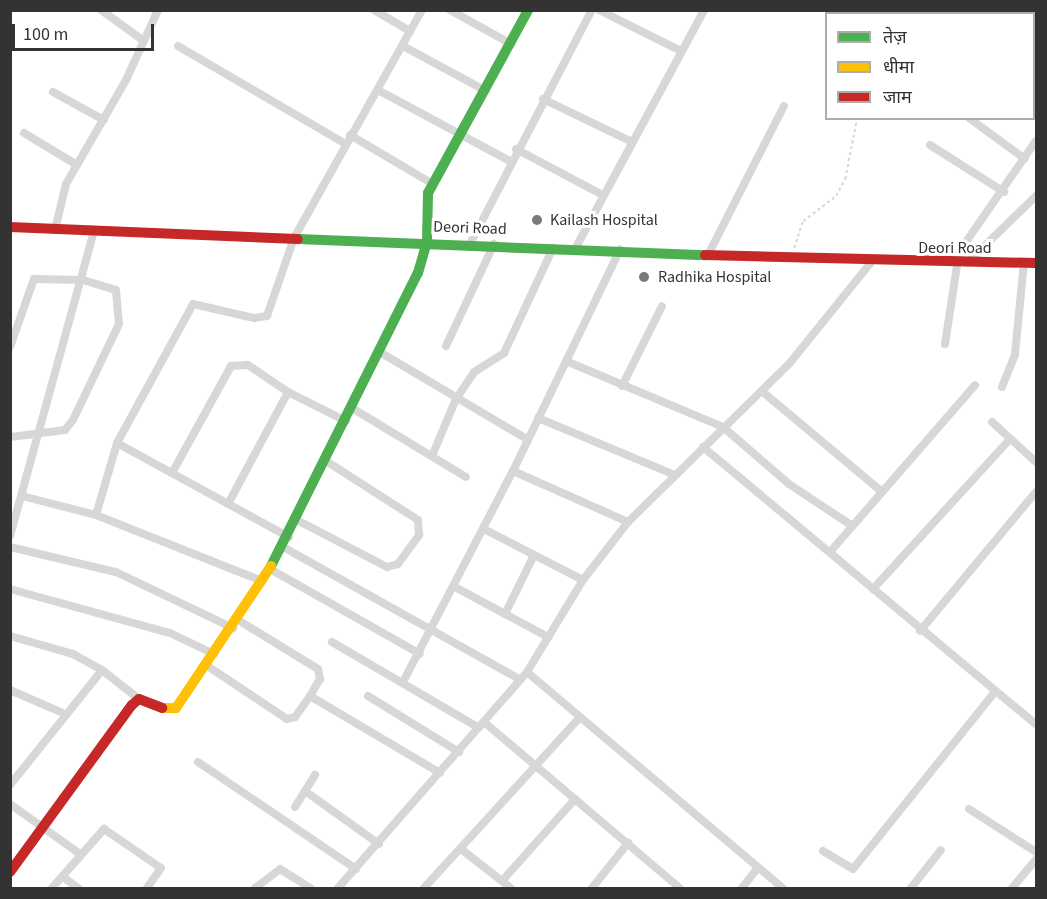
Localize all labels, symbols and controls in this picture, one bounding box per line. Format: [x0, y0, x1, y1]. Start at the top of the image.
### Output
scale bar [15, 12, 158, 50]
legend [825, 12, 1035, 120]
text: 100 m [23, 22, 68, 47]
text: तेज़ [883, 25, 907, 50]
text: धीमा [883, 55, 914, 80]
text: जाम [883, 85, 912, 110]
place label: Kailash Hospital [550, 210, 658, 230]
marker: Kailash Hospital [528, 211, 546, 229]
street label: Deori Road [433, 217, 507, 239]
street label: Deori Road [918, 238, 992, 258]
place label: Radhika Hospital [658, 267, 771, 287]
marker: Radhika Hospital [635, 268, 653, 286]

